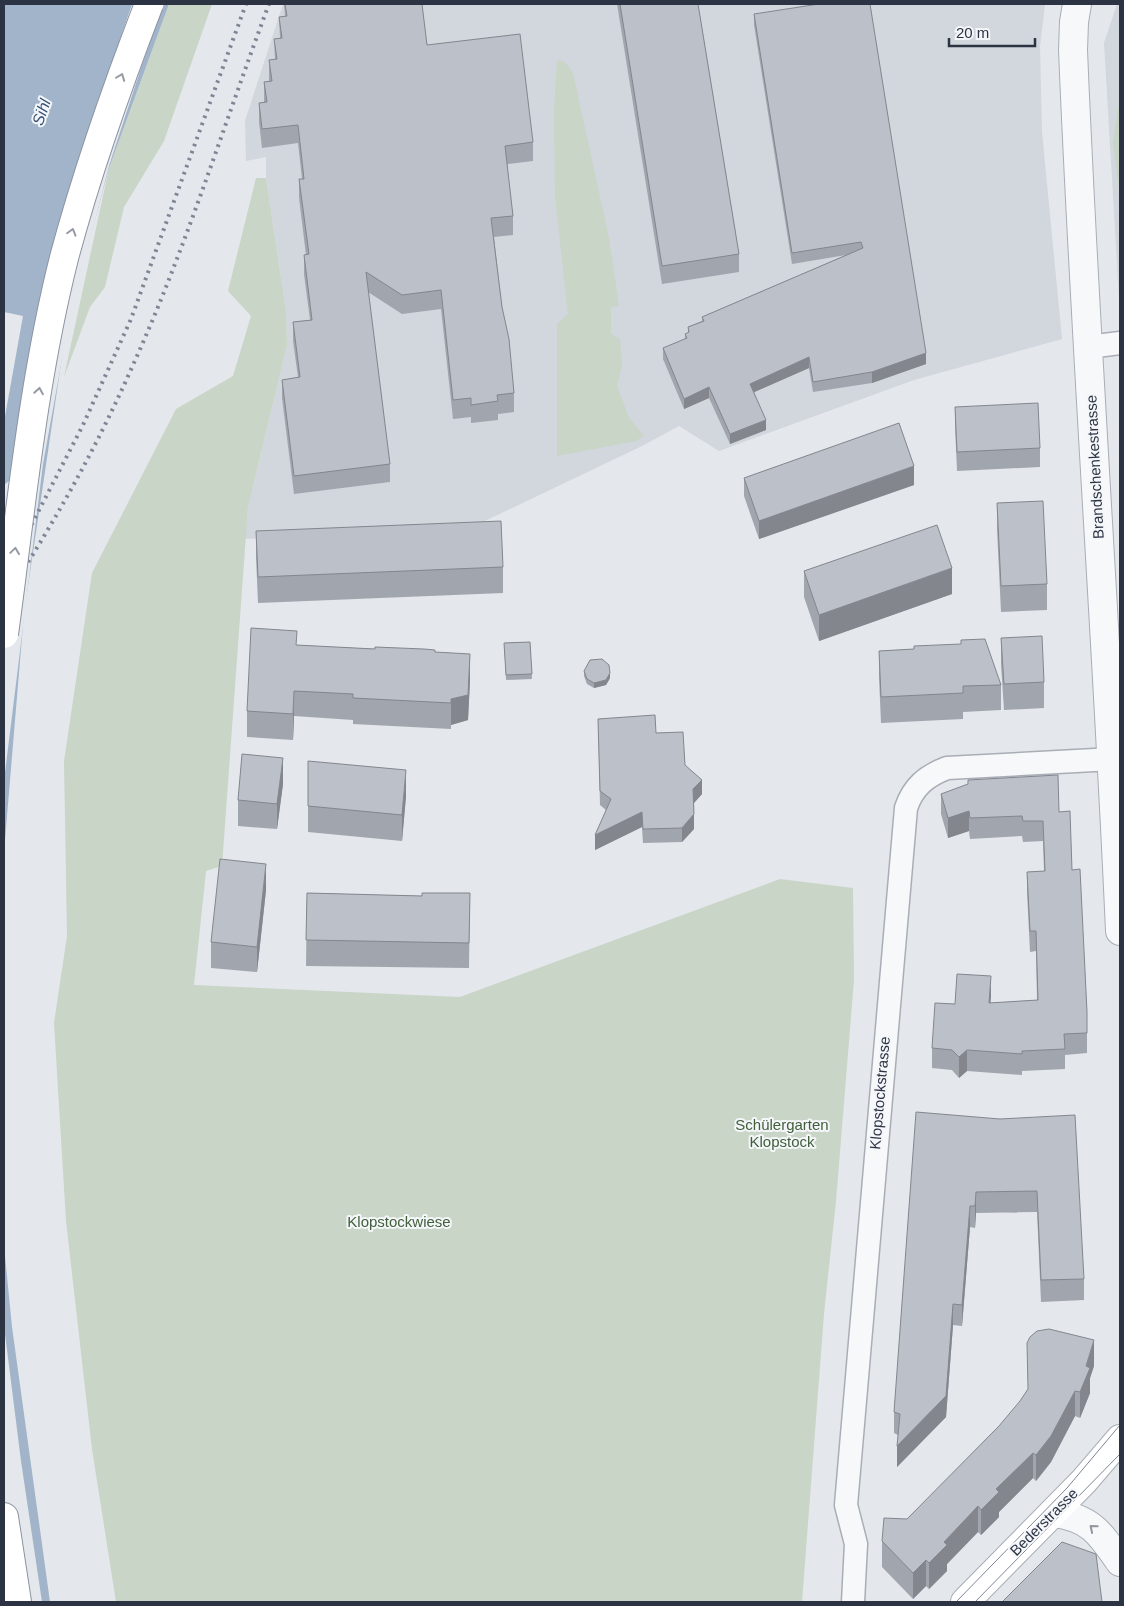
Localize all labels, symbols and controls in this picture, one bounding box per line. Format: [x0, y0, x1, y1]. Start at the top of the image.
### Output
scale bar [949, 15, 1035, 47]
text: 20 m [956, 24, 989, 41]
one-way arrow [115, 73, 125, 82]
water label: Sihl [29, 96, 54, 128]
one-way arrow [67, 228, 77, 236]
one-way arrow [33, 386, 43, 395]
street label: Brandschenkestrasse [1082, 395, 1107, 539]
one-way arrow [9, 547, 20, 555]
street label: Klopstockstrasse [866, 1036, 893, 1150]
park label: Schülergarten Klopstock [735, 1116, 829, 1150]
park label: Klopstockwiese [347, 1213, 451, 1230]
street label: Bederstrasse [1006, 1484, 1081, 1559]
one-way arrow [1090, 1525, 1099, 1534]

